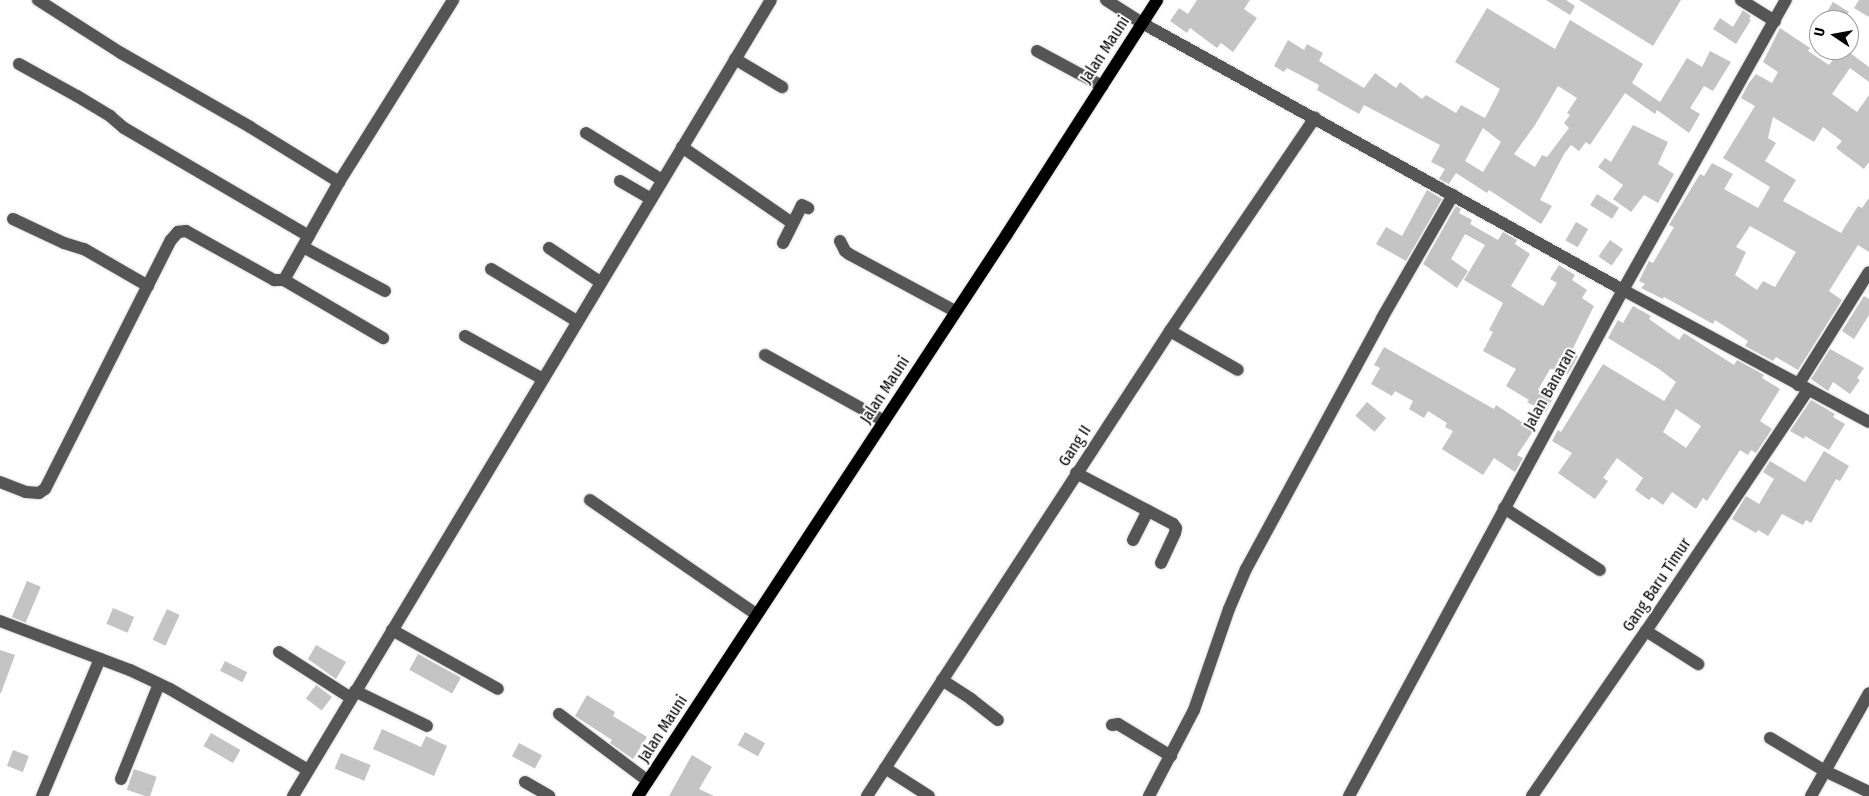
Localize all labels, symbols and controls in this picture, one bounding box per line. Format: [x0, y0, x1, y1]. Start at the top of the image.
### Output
north arrow [1809, 10, 1859, 60]
street label: Jalan Mauni [1076, 13, 1134, 87]
text: U [1811, 26, 1829, 38]
street label: Jalan Banaran [1520, 345, 1580, 433]
street label: Jalan Mauni [856, 353, 914, 427]
street label: Gang II [1055, 422, 1095, 470]
street label: Gang Baru Timur [1619, 535, 1695, 635]
street label: Jalan Mauni [634, 692, 692, 766]

